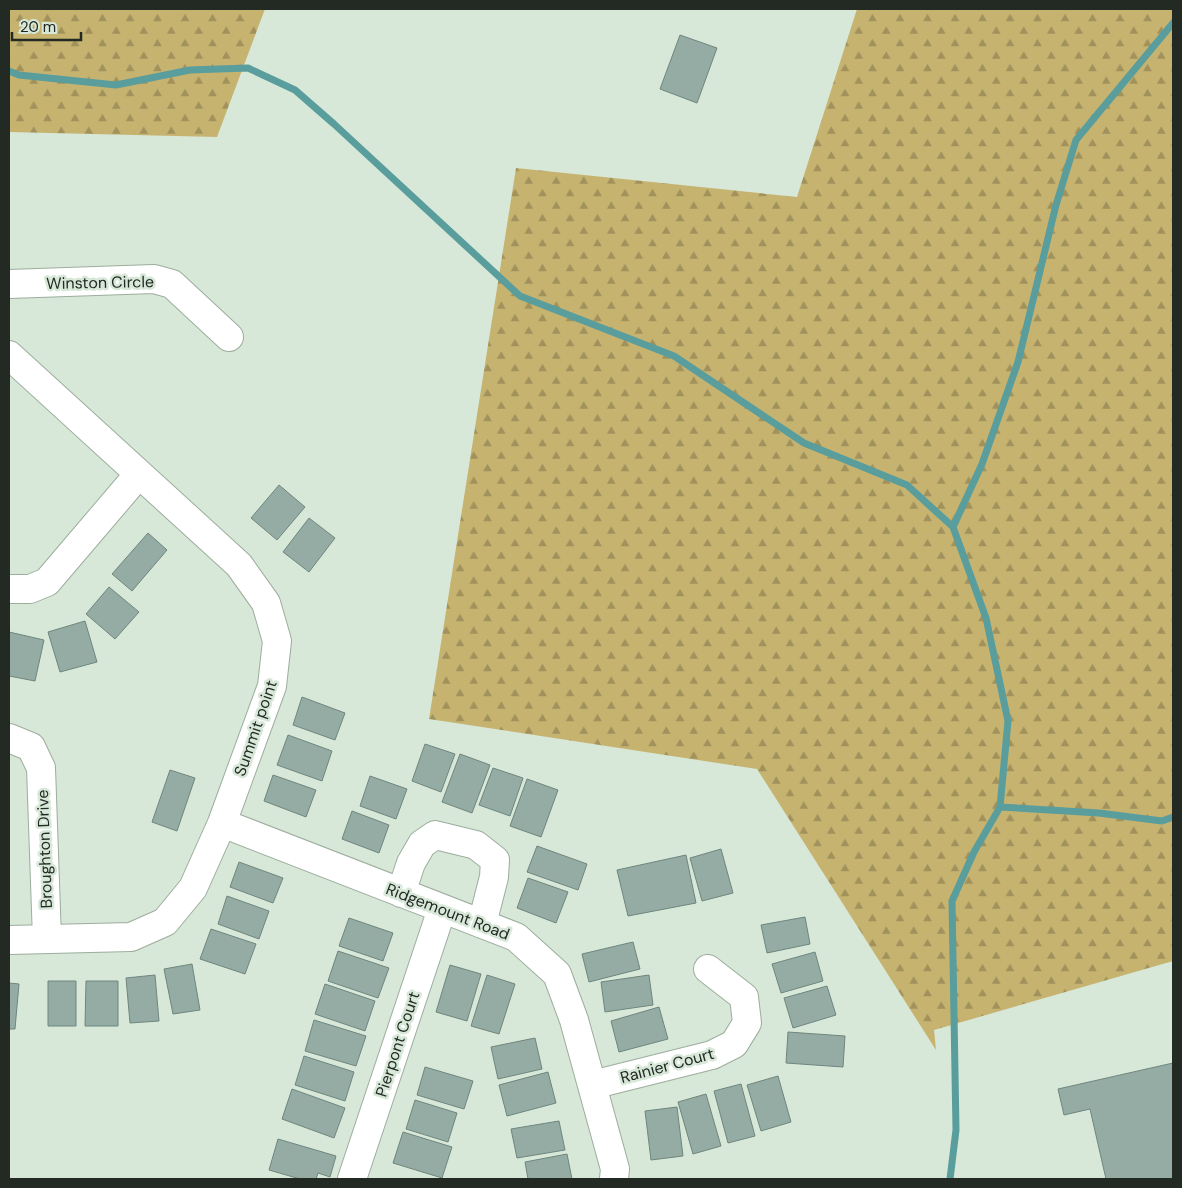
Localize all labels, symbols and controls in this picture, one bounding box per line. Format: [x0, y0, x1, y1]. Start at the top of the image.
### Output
scale bar [12, 10, 81, 42]
text: 20 m [20, 17, 56, 37]
street label: Winston Circle [46, 271, 154, 294]
street label: Summit point [229, 677, 282, 779]
street label: Broughton Drive [32, 789, 57, 909]
street label: Ridgemount Road [383, 878, 513, 945]
street label: Pierpont Court [371, 989, 424, 1100]
street label: Rainier Court [618, 1043, 716, 1088]

